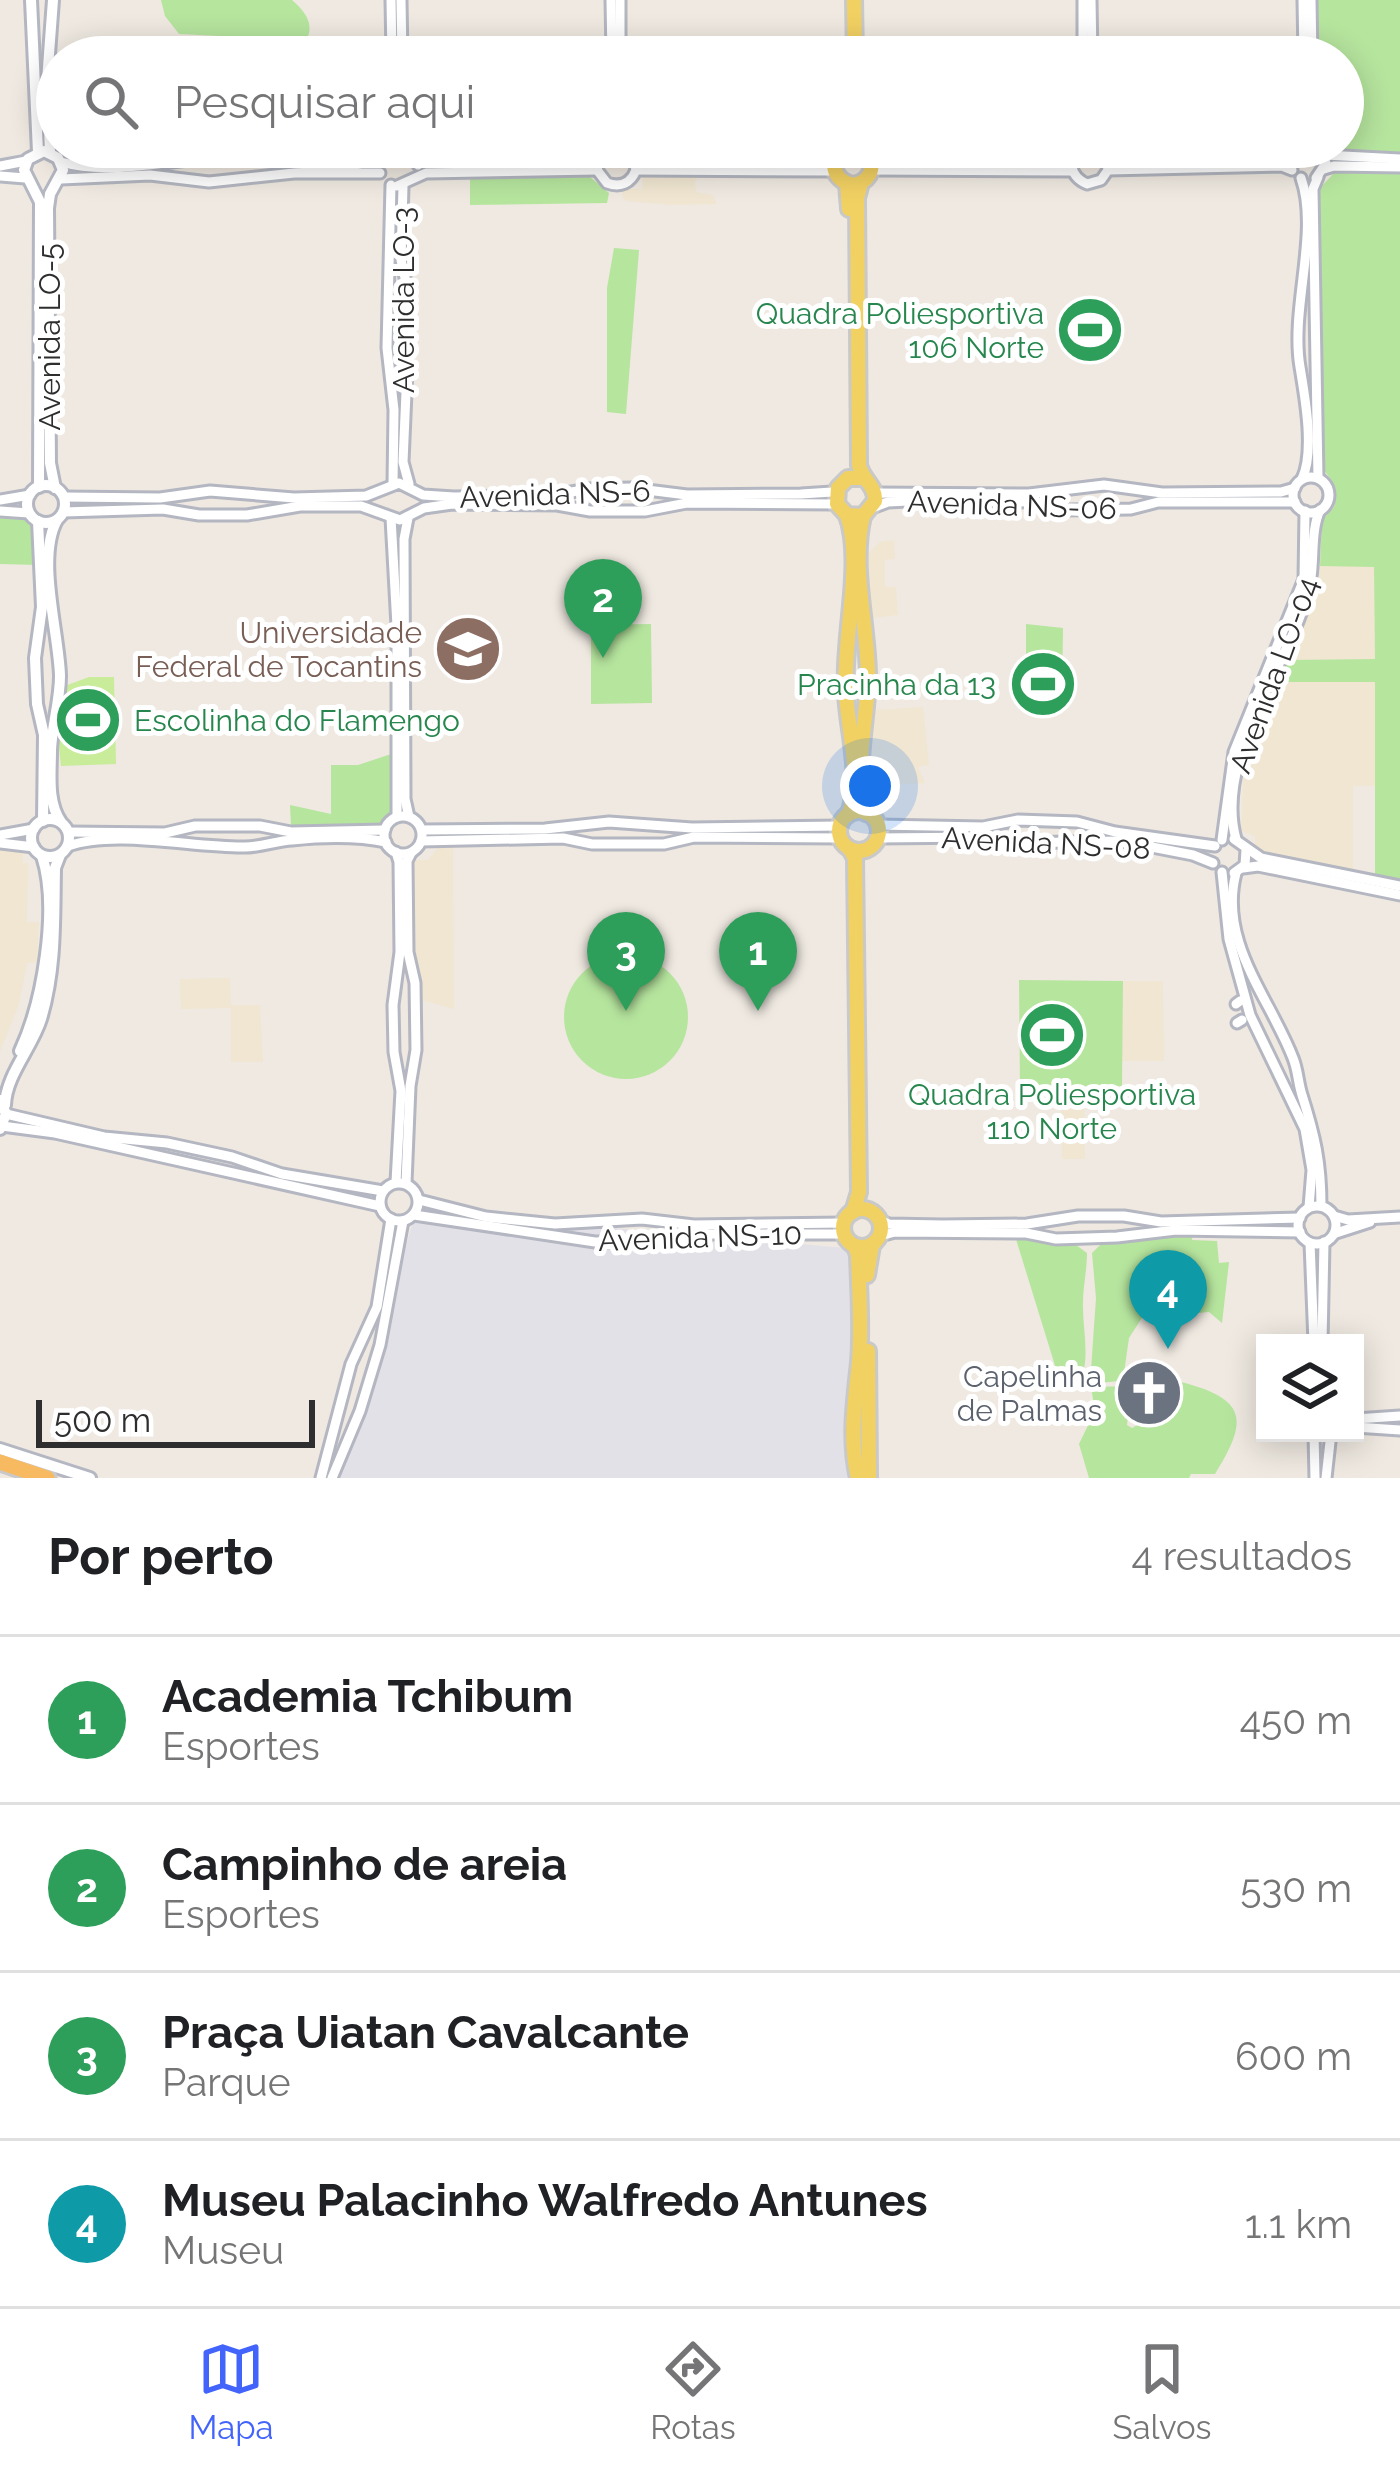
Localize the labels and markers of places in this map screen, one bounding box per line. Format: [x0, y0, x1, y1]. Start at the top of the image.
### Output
sports icon: Quadra Poliesportiva 106 Norte [1055, 295, 1125, 365]
place label: Quadra Poliesportiva 106 Norte [756, 296, 1044, 365]
pin: 2 [564, 559, 642, 658]
school or university icon: Universidade Federal de Tocantins [433, 614, 503, 684]
place label: Universidade Federal de Tocantins [135, 615, 422, 684]
sports icon: Pracinha da 13 [1008, 649, 1078, 719]
place label: Pracinha da 13 [797, 667, 996, 702]
sports icon: Escolinha do Flamengo [53, 685, 123, 755]
place label: Escolinha do Flamengo [134, 703, 460, 738]
pin: 3 [587, 912, 665, 1011]
pin: 1 [719, 912, 797, 1011]
sports icon: Quadra Poliesportiva 110 Norte [1017, 1000, 1087, 1070]
place label: Quadra Poliesportiva 110 Norte [908, 1077, 1196, 1146]
pin: 4 [1129, 1250, 1207, 1349]
church icon: Capelinha de Palmas [1114, 1358, 1184, 1428]
place label: Capelinha de Palmas [957, 1359, 1102, 1428]

